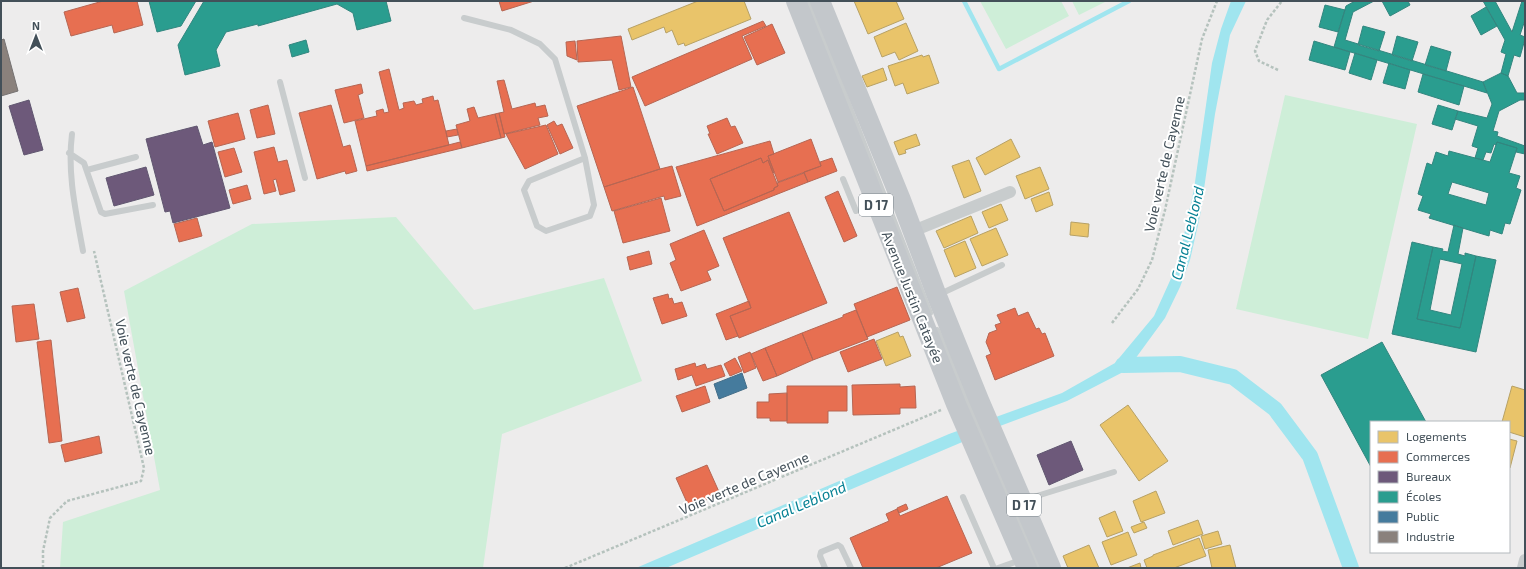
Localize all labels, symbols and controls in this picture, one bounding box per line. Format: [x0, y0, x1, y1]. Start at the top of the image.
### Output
north arrow [16, 16, 56, 56]
text: N [32, 19, 40, 32]
street label: Voie verte de Cayenne [1140, 94, 1188, 234]
water label: Canal Leblond [1167, 184, 1207, 282]
road number: D 17 [859, 194, 893, 216]
street label: Avenue Justin Catayée [879, 229, 947, 365]
street label: Voie verte de Cayenne [112, 317, 160, 457]
legend [1370, 421, 1510, 553]
text: Logements [1406, 429, 1467, 443]
street label: Voie verte de Cayenne [677, 448, 811, 518]
text: Commerces [1406, 449, 1470, 463]
text: Bureaux [1406, 469, 1452, 483]
water label: Canal Leblond [753, 477, 849, 531]
text: Écoles [1406, 489, 1441, 503]
road number: D 17 [1007, 494, 1041, 516]
text: Public [1406, 509, 1439, 523]
text: Industrie [1406, 529, 1455, 543]

